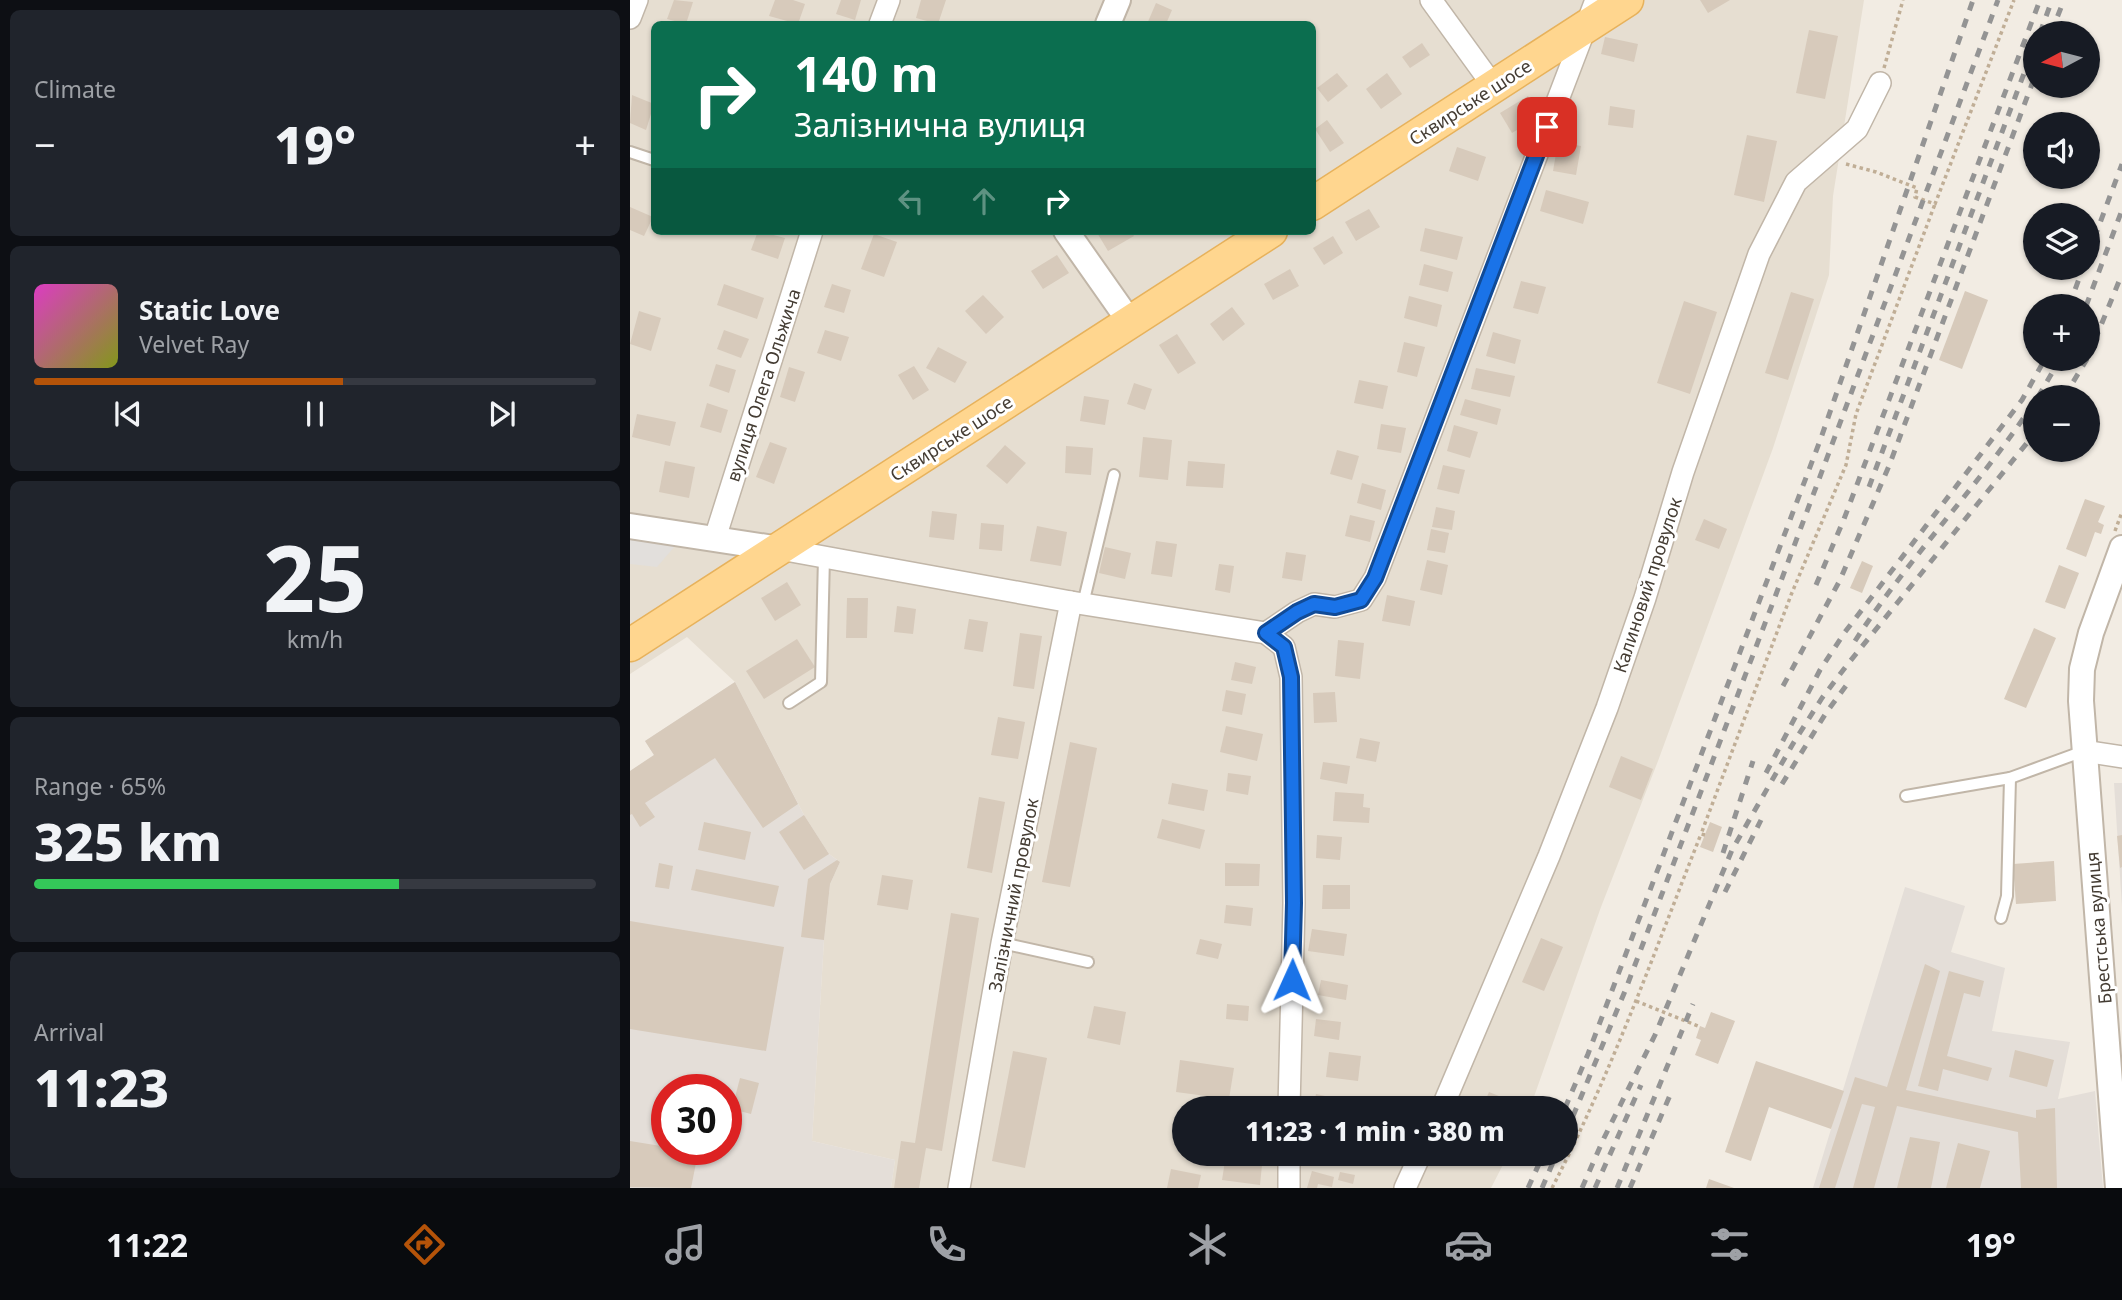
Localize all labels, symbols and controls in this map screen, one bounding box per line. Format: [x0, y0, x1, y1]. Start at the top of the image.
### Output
north arrow [2023, 21, 2100, 98]
map controls [2023, 21, 2100, 462]
text: 140 m [794, 40, 939, 106]
icon: right [679, 49, 770, 140]
street label: Сквирське шосе [1404, 53, 1536, 151]
text: Climate [34, 73, 116, 105]
pin [1517, 97, 1577, 157]
text: Залізнична вулиця [794, 103, 1086, 146]
text: 19° [274, 108, 356, 179]
icon: arrive [1528, 108, 1566, 146]
button: sound [2023, 112, 2100, 189]
text: − [34, 118, 56, 170]
text: + [574, 118, 596, 170]
icon: left [892, 182, 930, 220]
icon: ahead [965, 182, 1003, 220]
icon: right [1038, 182, 1076, 220]
button: layers [2023, 203, 2100, 280]
street label: вулиця Олега Ольжича [720, 285, 806, 485]
text: Static Love [139, 292, 280, 328]
button: + [2023, 294, 2100, 371]
text: Velvet Ray [139, 328, 249, 360]
button: − [2023, 385, 2100, 462]
street label: Сквирське шосе [885, 389, 1017, 487]
icon: previous [109, 395, 147, 433]
icon: pause [296, 395, 334, 433]
icon: next [483, 395, 521, 433]
street label: Калиновий провулок [1607, 494, 1687, 676]
text: 25 [263, 515, 367, 639]
text: km/h [287, 623, 343, 655]
text: Range · 65% [34, 770, 166, 802]
street label: Залізничний провулок [982, 796, 1044, 994]
text: 325 km [34, 805, 222, 876]
street label: Брестська вулиця [2079, 851, 2117, 1005]
position arrow [1255, 943, 1329, 1017]
text: Arrival [34, 1016, 104, 1048]
text: 11:23 [34, 1051, 169, 1122]
speed limit sign: 30 [651, 1074, 742, 1165]
text: 11:23 · 1 min · 380 m [1245, 1113, 1505, 1149]
icon: directions [400, 1220, 449, 1269]
icon: music [661, 1220, 710, 1269]
icon: phone [922, 1220, 971, 1269]
icon: climate [1183, 1220, 1232, 1269]
icon: car [1444, 1220, 1493, 1269]
icon: filters [1705, 1220, 1754, 1269]
text: 11:22 [106, 1223, 188, 1266]
text: 19° [1966, 1223, 2016, 1266]

